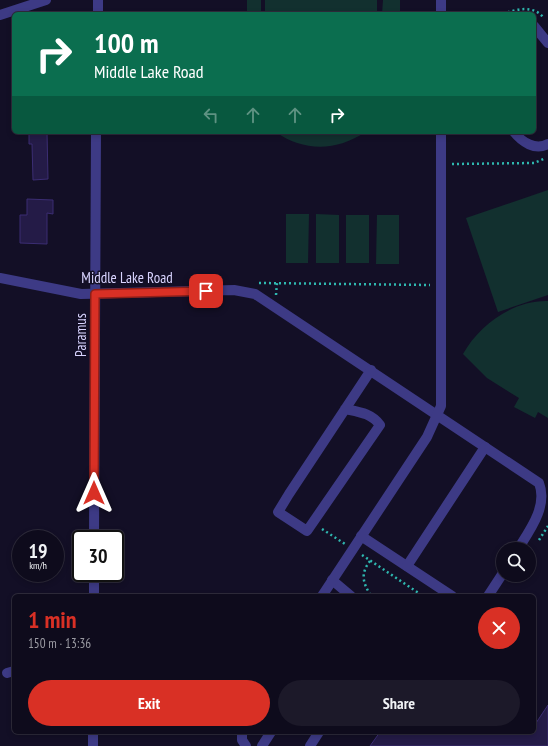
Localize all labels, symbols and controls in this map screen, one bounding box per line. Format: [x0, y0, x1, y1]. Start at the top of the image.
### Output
text: 100 m [94, 24, 158, 61]
icon: right [28, 28, 80, 80]
text: Middle Lake Road [94, 60, 204, 83]
icon: left [200, 104, 222, 126]
icon: ahead [242, 104, 264, 126]
icon: ahead [284, 104, 306, 126]
icon: right [326, 104, 348, 126]
street label: Middle Lake Road [81, 268, 173, 287]
pin [189, 274, 223, 308]
icon: arrive [195, 280, 217, 302]
street label: Paramus [71, 313, 90, 357]
position arrow [73, 472, 115, 514]
speed limit sign: 30 [72, 530, 124, 582]
text: 19 [28, 538, 48, 564]
map controls [496, 542, 536, 582]
button: search [496, 542, 536, 582]
text: km/h [29, 559, 47, 572]
text: 1 min [28, 604, 76, 635]
button: close [478, 607, 520, 649]
text: 150 m · 13:36 [28, 635, 91, 652]
button: Exit [28, 680, 270, 726]
button: Share [278, 680, 520, 726]

